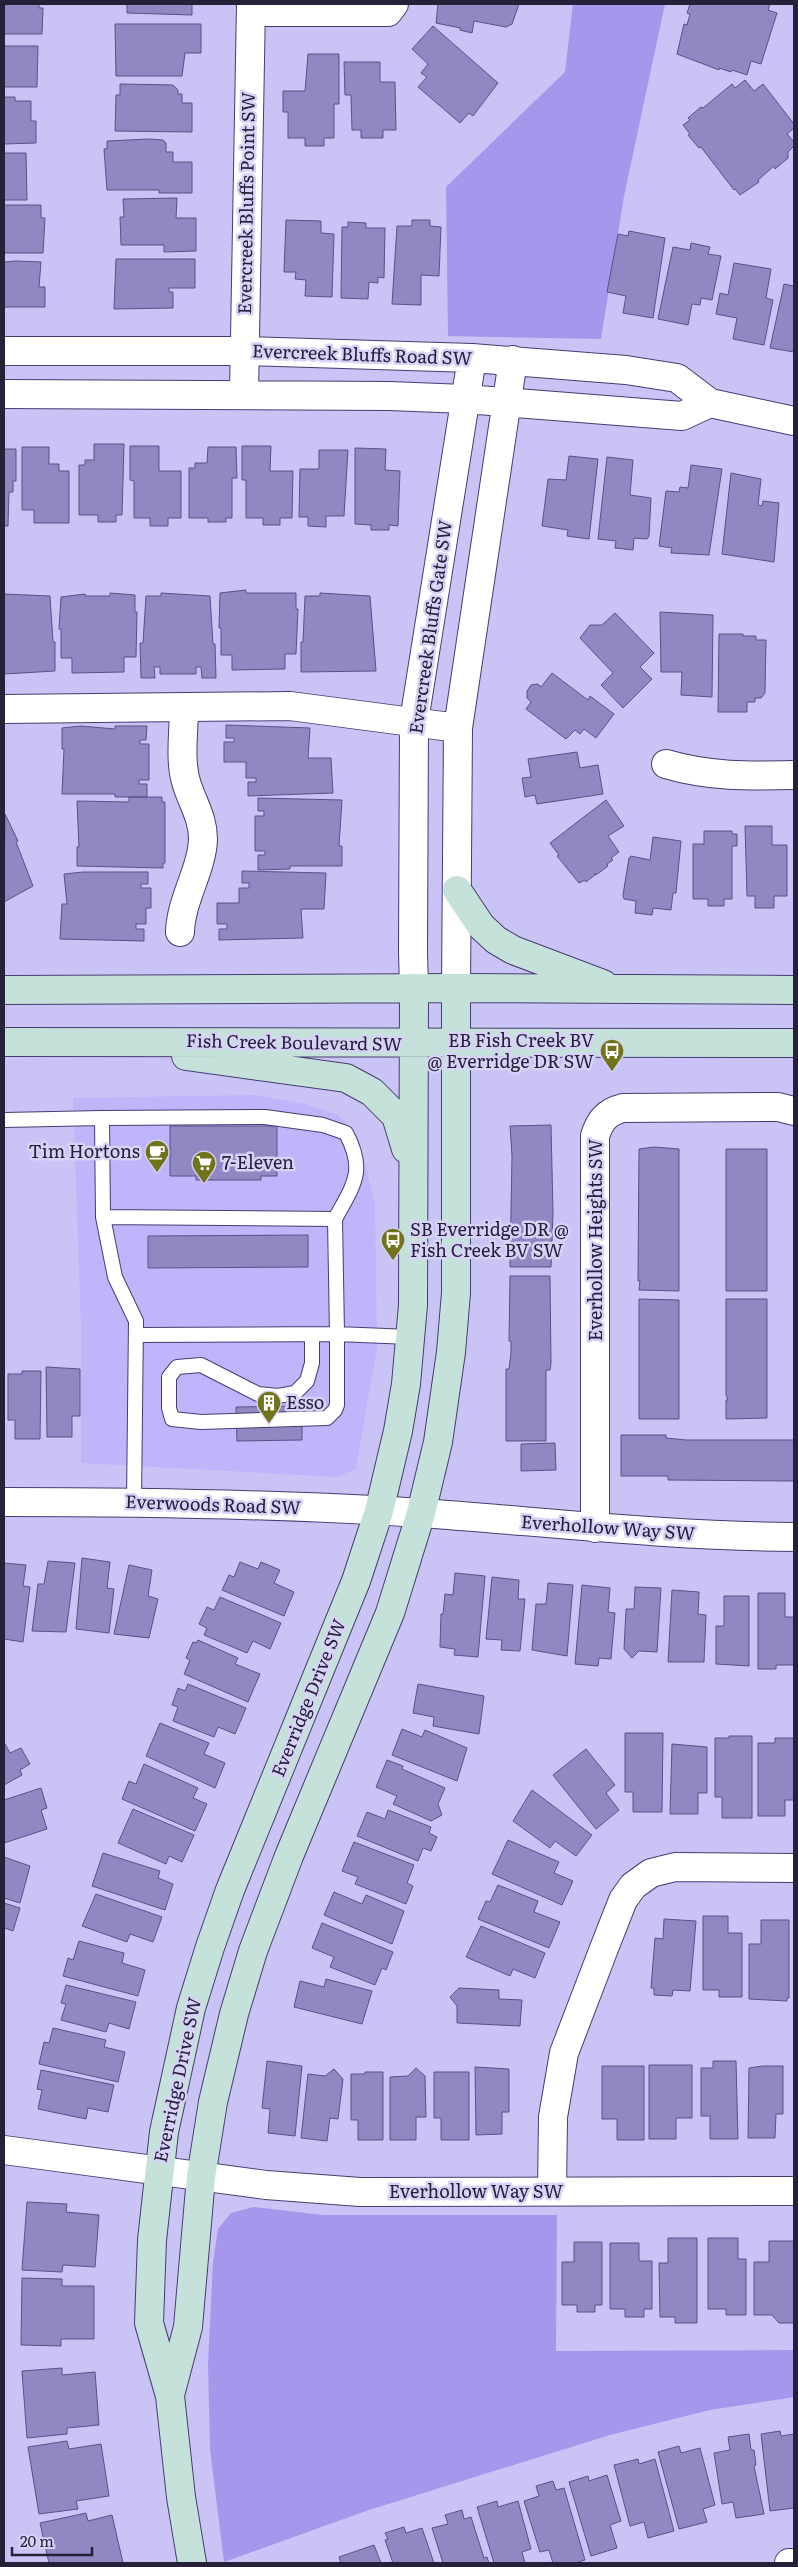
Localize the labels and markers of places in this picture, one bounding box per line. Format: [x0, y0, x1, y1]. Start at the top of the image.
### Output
place label: EB Fish Creek BV @ Everridge DR SW [427, 1026, 594, 1074]
bus stop icon: EB Fish Creek BV @ Everridge DR SW [599, 1038, 625, 1072]
place label: Tim Hortons [29, 1137, 140, 1164]
cafe icon: Tim Hortons [144, 1139, 170, 1173]
place label: 7-Eleven [222, 1148, 294, 1175]
supermarket icon: 7-Eleven [191, 1150, 217, 1184]
place label: SB Everridge DR @ Fish Creek BV SW [410, 1215, 569, 1263]
bus stop icon: SB Everridge DR @ Fish Creek BV SW [380, 1227, 406, 1261]
place label: Esso [286, 1388, 324, 1415]
building icon: Esso [256, 1390, 282, 1424]

